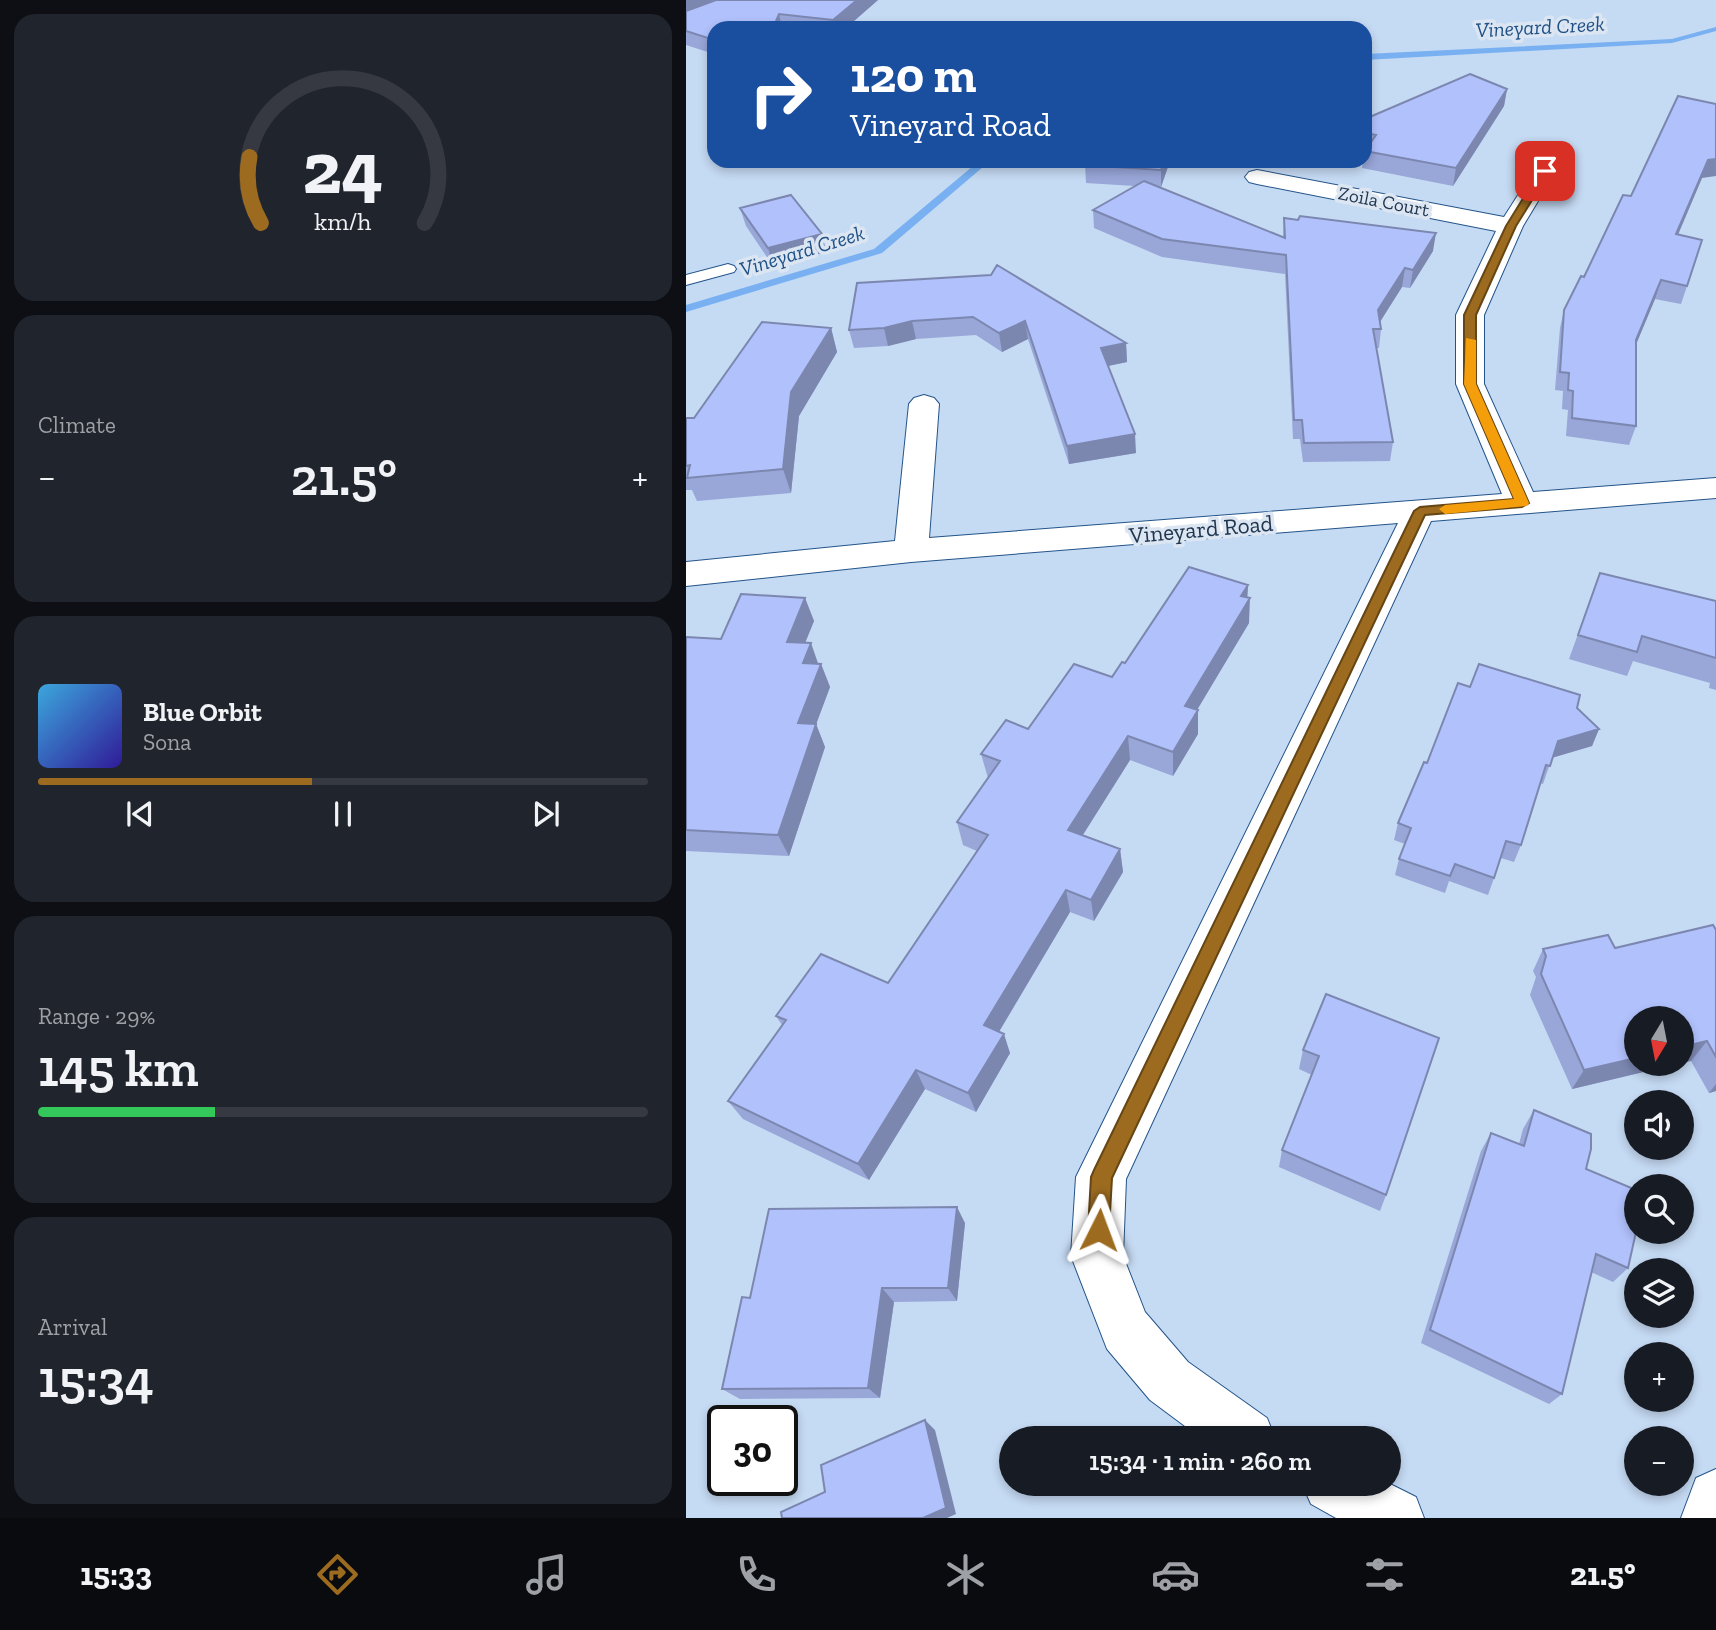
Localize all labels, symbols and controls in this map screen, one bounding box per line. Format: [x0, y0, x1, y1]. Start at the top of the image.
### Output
water label: Vineyard Creek [1475, 11, 1605, 42]
text: 120 m [850, 46, 976, 105]
icon: right [735, 49, 826, 140]
text: Vineyard Road [850, 106, 1051, 144]
text: 24 [303, 125, 383, 213]
pin [1515, 141, 1575, 201]
icon: arrive [1526, 152, 1564, 190]
street label: Zoila Court [1336, 181, 1431, 222]
text: km/h [314, 206, 372, 236]
water label: Vineyard Creek [736, 220, 867, 281]
text: Climate [38, 411, 116, 439]
text: 21.5° [291, 446, 397, 508]
text: − [38, 454, 56, 500]
text: + [632, 454, 648, 500]
street label: Vineyard Road [1127, 509, 1274, 549]
text: Blue Orbit [143, 696, 262, 728]
text: Sona [143, 728, 191, 756]
icon: previous [121, 795, 159, 833]
icon: pause [324, 795, 362, 833]
icon: next [527, 795, 565, 833]
text: Range · 29% [38, 1002, 155, 1030]
north arrow [1624, 1006, 1694, 1076]
map controls [1624, 1006, 1694, 1496]
text: 145 km [38, 1037, 198, 1099]
button: sound [1624, 1090, 1694, 1160]
button: search [1624, 1174, 1694, 1244]
position arrow [1062, 1193, 1136, 1267]
button: layers [1624, 1258, 1694, 1328]
text: Arrival [38, 1313, 107, 1341]
button: + [1624, 1342, 1694, 1412]
text: 15:34 [38, 1348, 154, 1410]
speed limit sign: 30 [707, 1405, 798, 1496]
button: − [1624, 1426, 1694, 1496]
text: 15:34 · 1 min · 260 m [1089, 1445, 1311, 1477]
icon: directions [313, 1550, 362, 1599]
icon: music [522, 1550, 571, 1599]
icon: phone [732, 1550, 781, 1599]
icon: climate [941, 1550, 990, 1599]
icon: car [1151, 1550, 1200, 1599]
icon: filters [1360, 1550, 1409, 1599]
text: 15:33 [80, 1555, 152, 1593]
text: 21.5° [1570, 1555, 1636, 1593]

